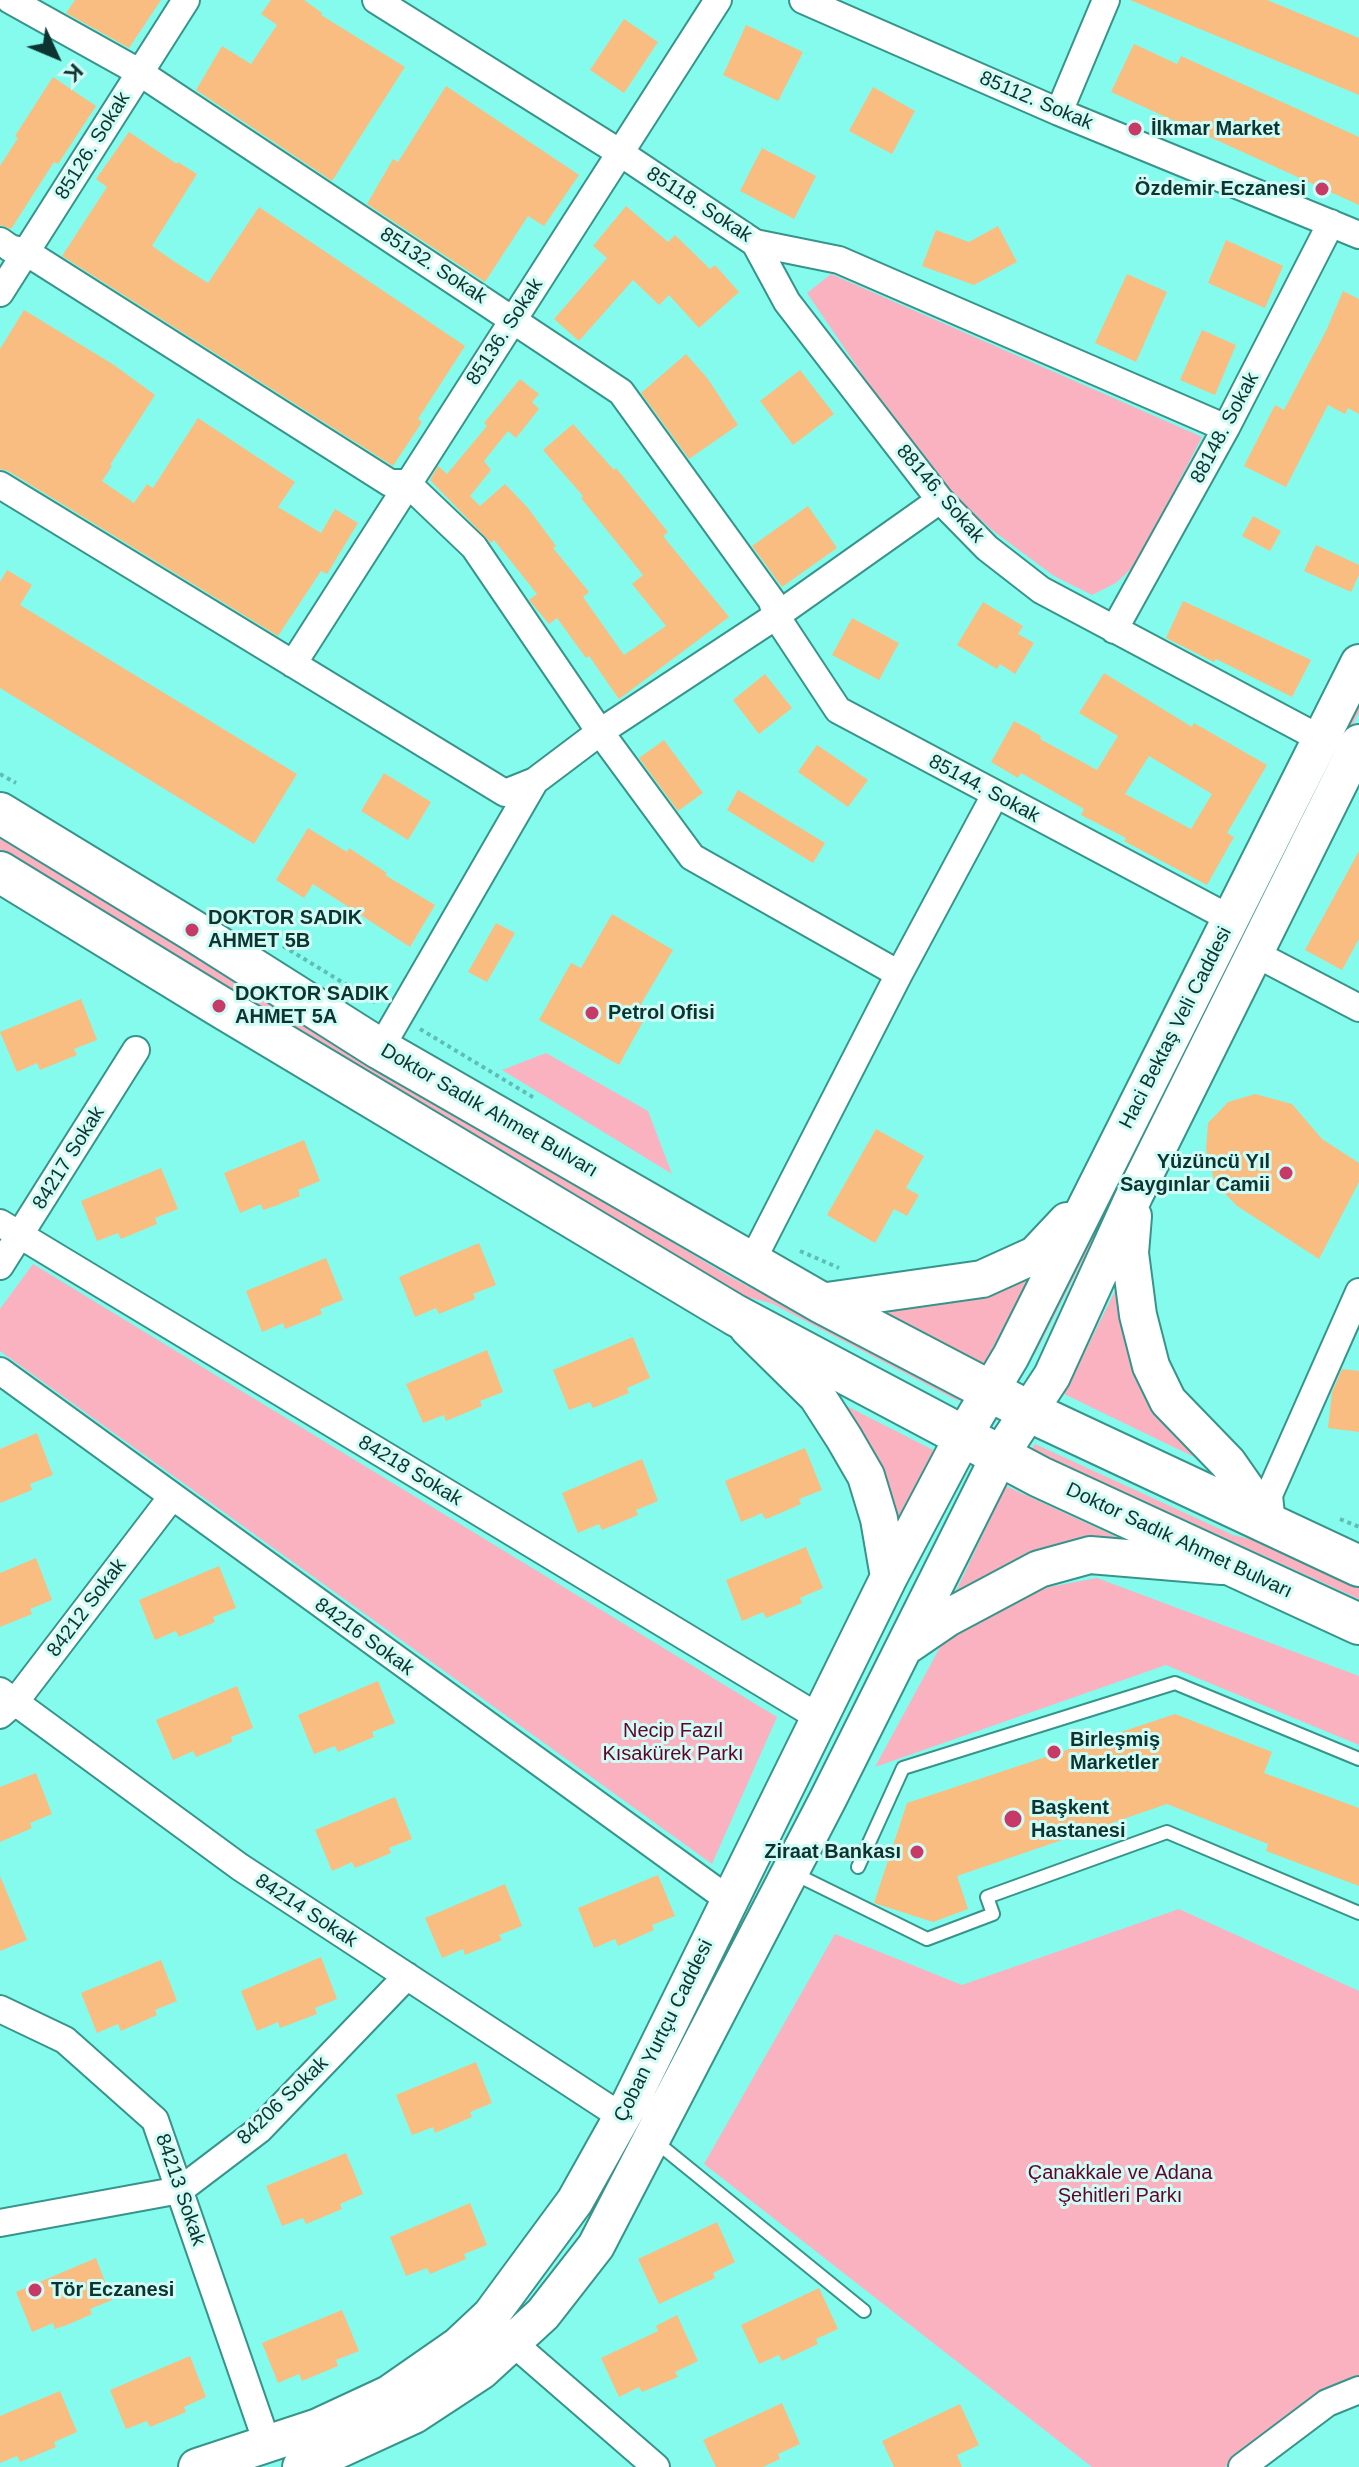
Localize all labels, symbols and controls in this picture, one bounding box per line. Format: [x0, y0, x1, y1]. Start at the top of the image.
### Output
north arrow [16, 16, 96, 96]
text: K [59, 59, 88, 87]
street label: 85112. Sokak [976, 66, 1096, 136]
street label: 85126. Sokak [50, 88, 136, 204]
place label: İlkmar Market [1151, 117, 1280, 141]
marker: İlkmar Market [1126, 120, 1144, 138]
street label: 85118. Sokak [642, 162, 756, 248]
place label: Özdemir Eczanesi [1135, 177, 1306, 201]
marker: Özdemir Eczanesi [1313, 180, 1331, 198]
street label: 85132. Sokak [375, 223, 491, 309]
street label: 85136. Sokak [462, 274, 548, 390]
street label: 88148. Sokak [1186, 368, 1264, 488]
street label: 88146. Sokak [891, 440, 989, 548]
street label: 85144. Sokak [924, 750, 1044, 828]
place label: DOKTOR SADIK AHMET 5B [208, 906, 362, 953]
marker: DOKTOR SADIK AHMET 5B [183, 921, 201, 939]
street label: Haci Bektaş Veli Caddesi [1115, 923, 1237, 1133]
place label: DOKTOR SADIK AHMET 5A [235, 982, 389, 1029]
marker: DOKTOR SADIK AHMET 5A [210, 997, 228, 1015]
place label: Petrol Ofisi [608, 1001, 715, 1025]
marker: Petrol Ofisi [583, 1004, 601, 1022]
street label: Doktor Sadık Ahmet Bulvarı [376, 1039, 602, 1183]
street label: 84217 Sokak [28, 1102, 110, 1214]
place label: Yüzüncü Yıl Saygınlar Camii [1120, 1150, 1270, 1197]
marker: Yüzüncü Yıl Saygınlar Camii [1277, 1164, 1295, 1182]
street label: 84218 Sokak [354, 1431, 466, 1511]
street label: Doktor Sadık Ahmet Bulvarı [1062, 1478, 1296, 1604]
street label: 84212 Sokak [42, 1554, 132, 1662]
street label: 84216 Sokak [310, 1593, 418, 1681]
park label: Necip Fazıl Kısakürek Parkı [602, 1719, 744, 1766]
place label: Birleşmiş Marketler [1070, 1728, 1160, 1775]
marker: Birleşmiş Marketler [1045, 1743, 1063, 1761]
place label: Başkent Hastanesi [1031, 1796, 1125, 1843]
marker: Başkent Hastanesi [1002, 1808, 1024, 1830]
place label: Ziraat Bankası [764, 1840, 901, 1864]
marker: Ziraat Bankası [908, 1843, 926, 1861]
street label: 84214 Sokak [251, 1869, 361, 1953]
street label: Çoban Yurtçu Caddesi [609, 1936, 719, 2126]
street label: 84206 Sokak [233, 2052, 333, 2150]
street label: 84213 Sokak [150, 2131, 210, 2249]
park label: Çanakkale ve Adana Şehitleri Parkı [1028, 2161, 1212, 2208]
place label: Tör Eczanesi [51, 2278, 174, 2302]
marker: Tör Eczanesi [26, 2281, 44, 2299]

